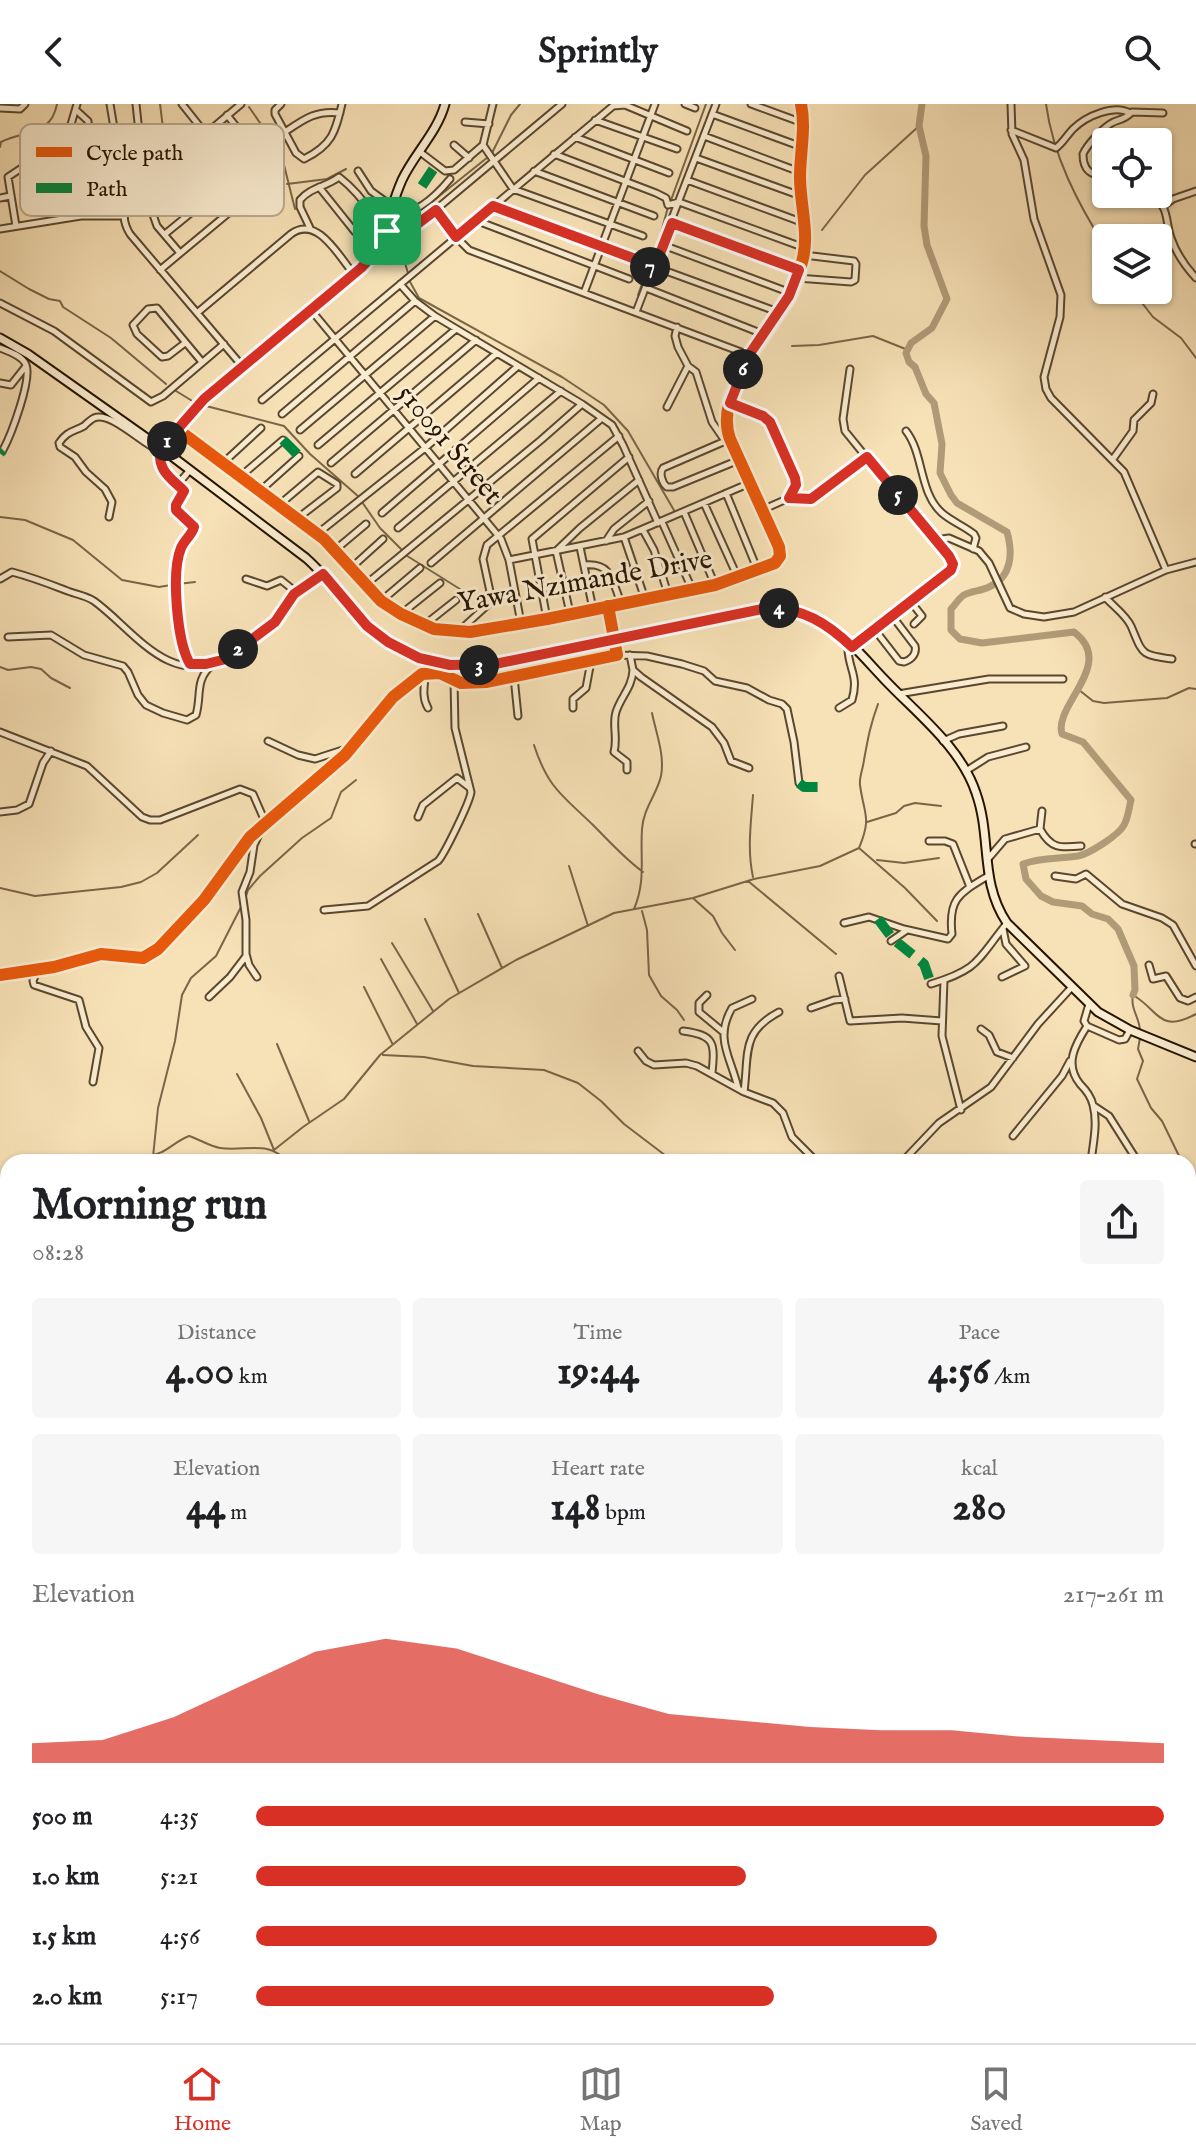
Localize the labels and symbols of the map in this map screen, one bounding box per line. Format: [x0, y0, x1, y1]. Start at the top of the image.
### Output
legend [20, 124, 284, 216]
text: Cycle path [86, 140, 183, 168]
text: Path [86, 176, 128, 204]
pin [353, 197, 421, 265]
pin: 7 [630, 247, 670, 287]
pin: 6 [723, 349, 763, 389]
street label: 510091 Street [389, 378, 510, 513]
pin: 1 [147, 421, 187, 461]
pin: 5 [878, 475, 918, 515]
street label: Yawa Nzimande Drive [455, 542, 715, 622]
pin: 4 [759, 588, 799, 628]
pin: 2 [218, 629, 258, 669]
pin: 3 [459, 645, 499, 685]

